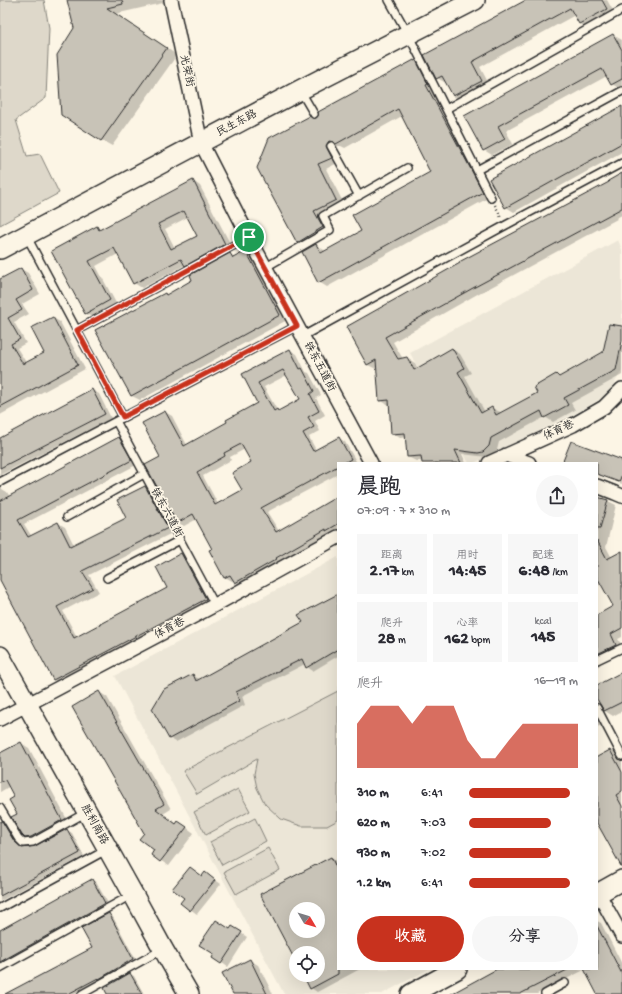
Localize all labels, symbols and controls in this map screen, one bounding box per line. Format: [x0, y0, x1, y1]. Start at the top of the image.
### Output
street label: 光荣街 [177, 53, 196, 89]
street label: 民生东路 [214, 107, 259, 140]
pin [232, 220, 266, 254]
icon: arrive [238, 226, 260, 248]
street label: 铁东五道街 [301, 339, 339, 395]
street label: 体育巷 [541, 418, 576, 443]
button: share [536, 475, 578, 517]
text: 晨跑 [357, 476, 401, 502]
street label: 铁东六道街 [147, 486, 186, 541]
text: 07:09 · 7 × 310 m [357, 504, 450, 519]
text: 距离 [381, 550, 403, 562]
text: 用时 [456, 550, 478, 562]
text: 配速 [532, 550, 554, 562]
text: 2.17 [369, 562, 399, 582]
text: 14:45 [449, 562, 486, 582]
text: 6:48 [519, 562, 550, 582]
text: km [399, 567, 414, 579]
text: /km [550, 567, 568, 579]
street label: 体育巷 [152, 615, 187, 642]
text: kcal [535, 616, 552, 628]
text: 爬升 [381, 618, 403, 630]
text: 心率 [456, 618, 478, 630]
text: 145 [531, 628, 555, 648]
text: 28 [378, 630, 395, 650]
text: 162 [445, 630, 469, 650]
text: m [395, 635, 406, 647]
text: bpm [469, 635, 490, 647]
text: 16–19 m [534, 674, 578, 689]
text: 爬升 [357, 677, 383, 692]
text: 310 m [357, 786, 389, 801]
text: 6:41 [421, 786, 443, 801]
street label: 胜利南路 [78, 802, 112, 847]
text: 620 m [357, 816, 390, 831]
text: 7:03 [421, 816, 446, 831]
text: 930 m [357, 846, 390, 861]
text: 7:02 [421, 846, 446, 861]
text: 1.2 km [357, 876, 391, 891]
text: 6:41 [421, 876, 443, 891]
north arrow [289, 902, 325, 938]
map controls [289, 902, 325, 982]
button: 收藏 [357, 916, 464, 962]
button: 分享 [472, 916, 578, 962]
button: locate [289, 946, 325, 982]

